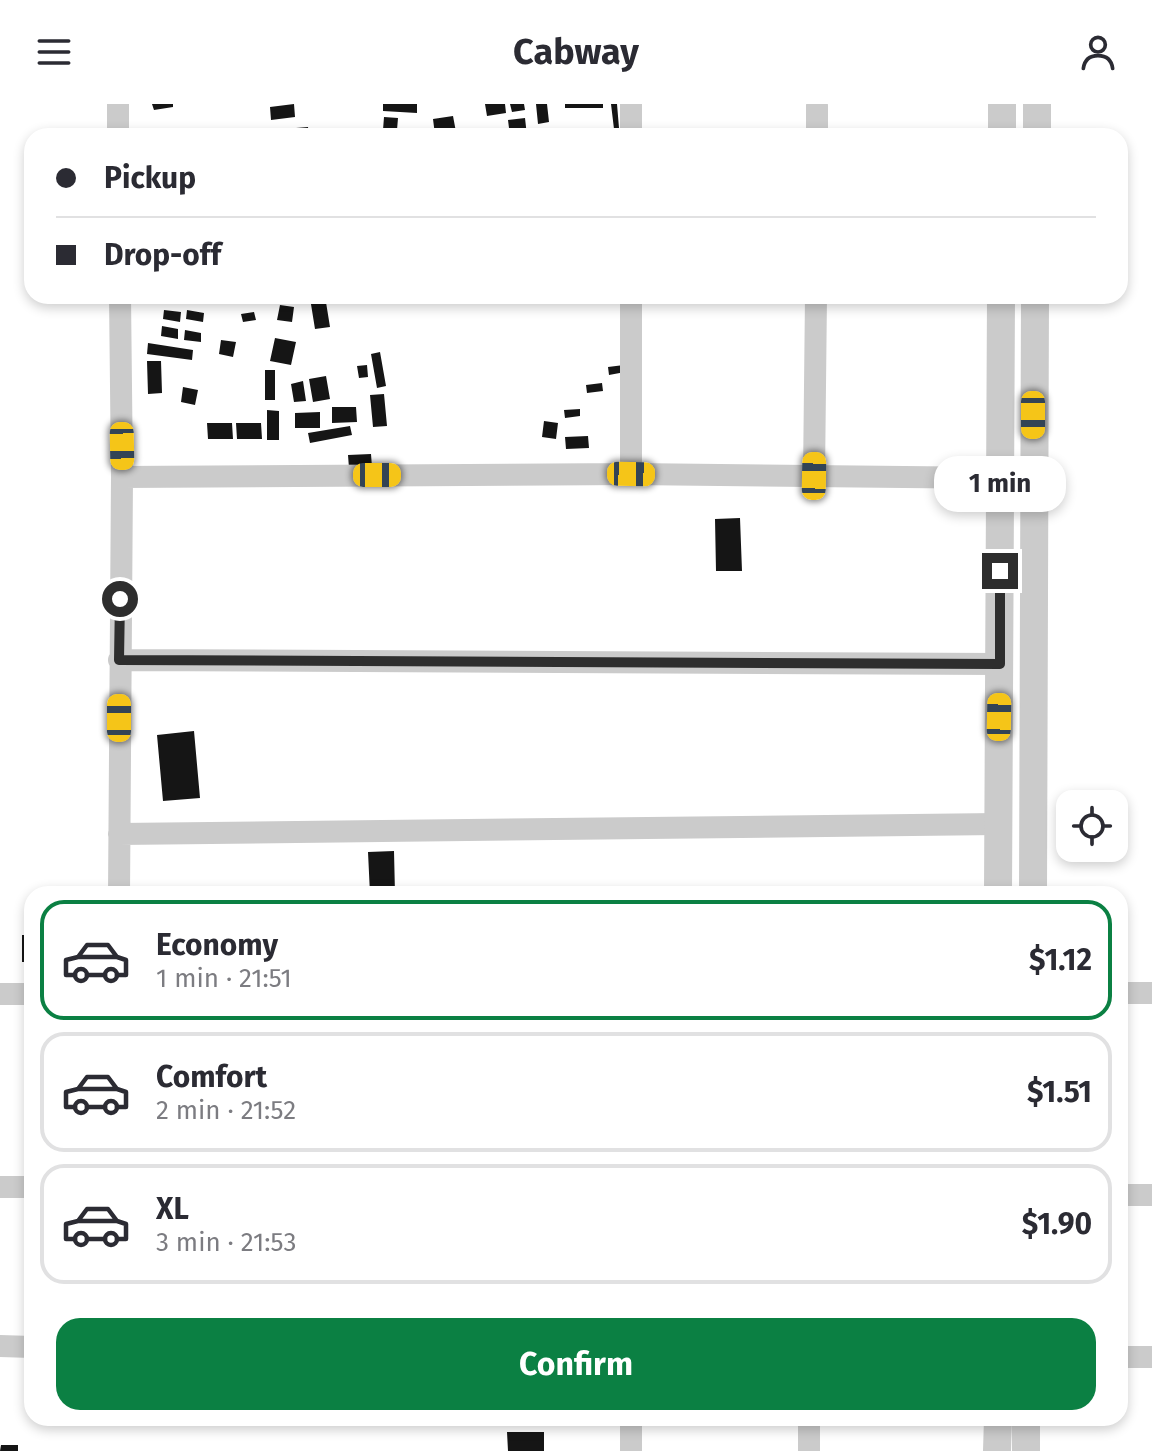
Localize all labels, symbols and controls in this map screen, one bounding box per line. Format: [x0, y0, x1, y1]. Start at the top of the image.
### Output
icon: menu [32, 30, 76, 74]
text: Cabway [513, 30, 639, 74]
icon: person [1076, 30, 1120, 74]
text: Pickup [104, 160, 196, 196]
text: Drop-off [104, 237, 221, 273]
car [1021, 391, 1045, 439]
car [110, 422, 134, 470]
car [802, 452, 826, 500]
callout: 1 min [934, 455, 1066, 511]
car [607, 462, 655, 486]
car [353, 463, 401, 487]
text: 1 min [969, 468, 1031, 499]
route end [982, 553, 1018, 589]
route start [102, 581, 138, 617]
car [987, 693, 1011, 741]
car [107, 694, 131, 742]
map controls [1056, 790, 1128, 862]
button: locate [1056, 790, 1128, 862]
icon: car [60, 924, 132, 996]
text: Economy [156, 927, 278, 963]
text: $1.12 [1029, 942, 1092, 978]
text: 1 min · 21:51 [156, 963, 292, 994]
icon: car [60, 1056, 132, 1128]
text: Comfort [156, 1059, 267, 1095]
text: $1.51 [1027, 1074, 1092, 1110]
text: 2 min · 21:52 [156, 1095, 296, 1126]
icon: car [60, 1188, 132, 1260]
text: XL [156, 1191, 189, 1227]
text: $1.90 [1022, 1206, 1092, 1242]
text: 3 min · 21:53 [156, 1227, 296, 1258]
button: Confirm [56, 1318, 1096, 1410]

